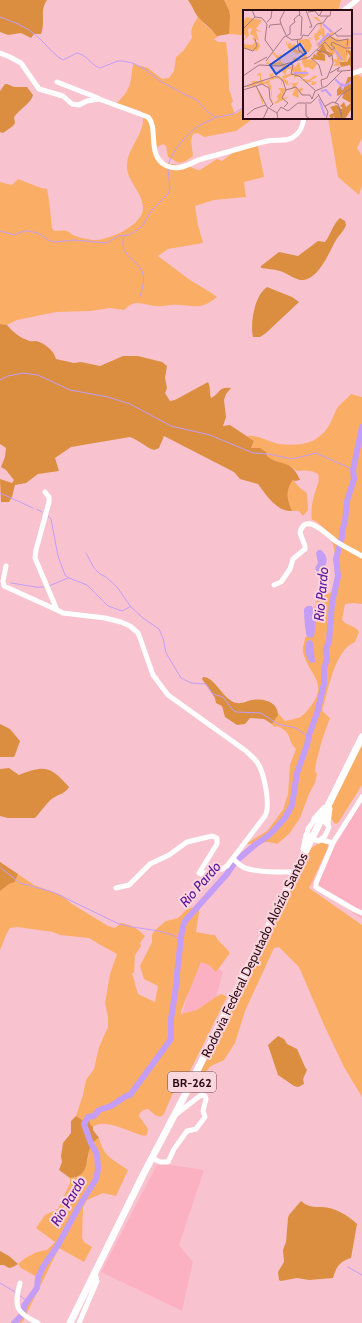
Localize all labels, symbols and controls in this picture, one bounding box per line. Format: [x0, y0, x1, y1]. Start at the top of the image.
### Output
inset map [243, 10, 352, 119]
water label: Rio Pardo [310, 566, 332, 622]
street label: Rodovia Federal Deputado Aloízio Santos [197, 849, 311, 1060]
water label: Rio Pardo [175, 858, 225, 910]
road number: BR-262 [168, 1072, 216, 1092]
water label: Rio Pardo [46, 1173, 90, 1229]

